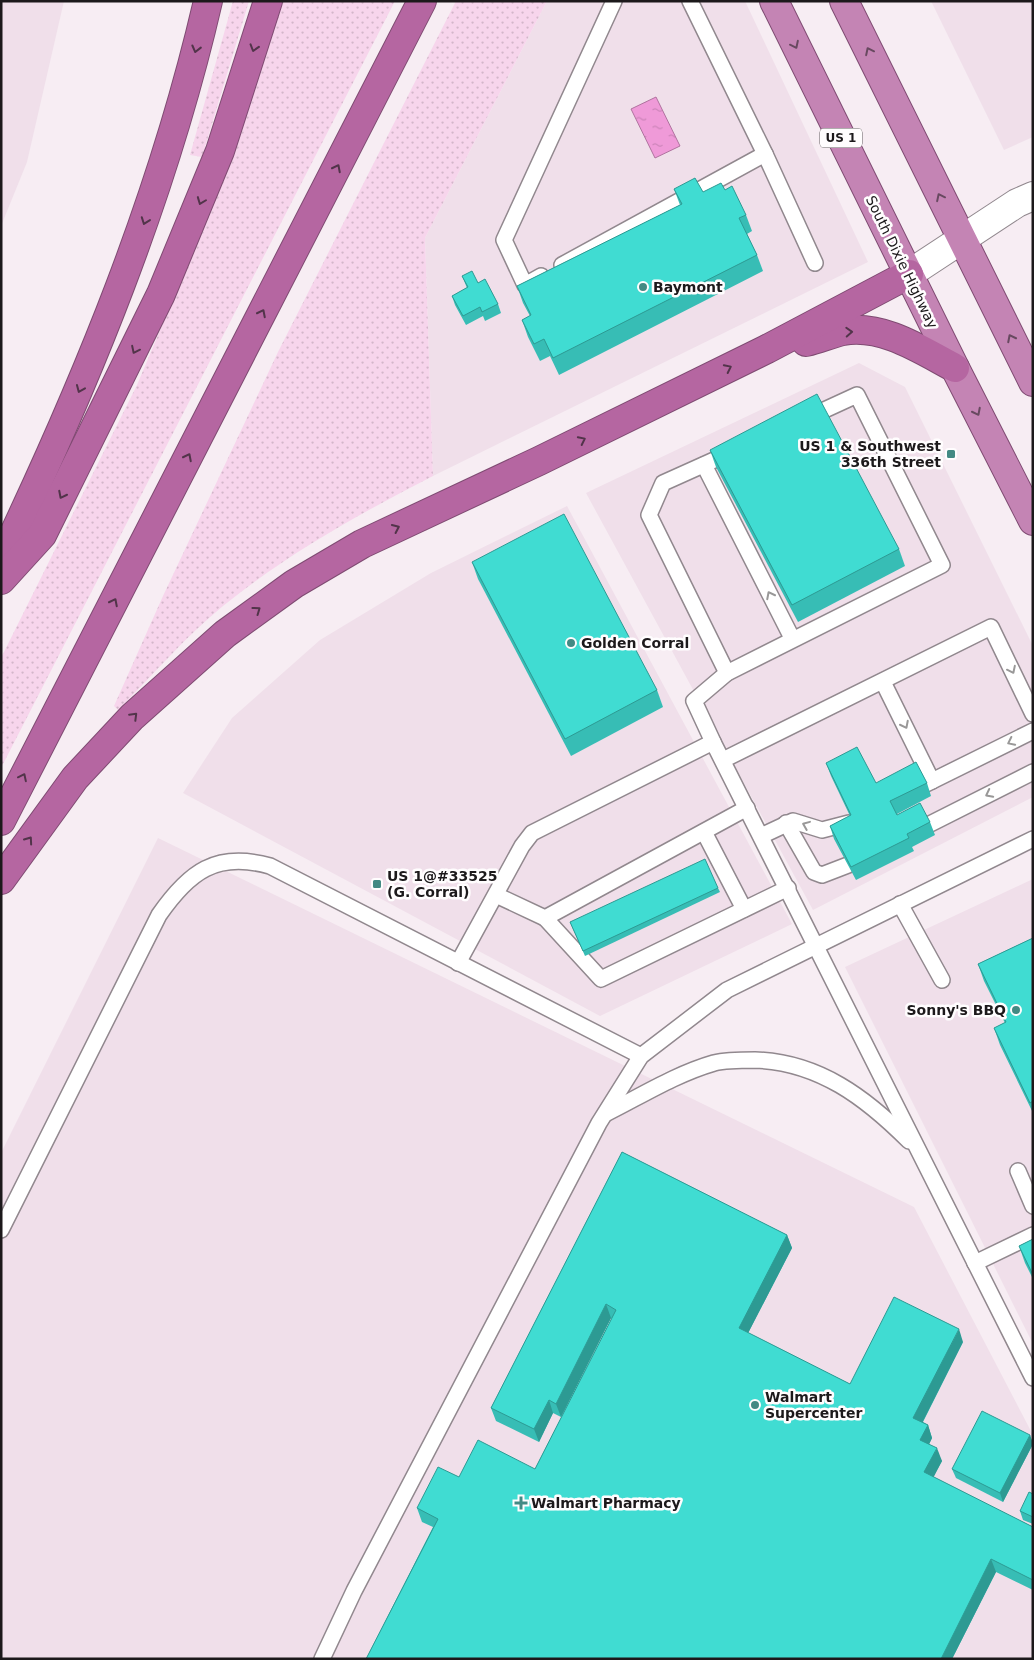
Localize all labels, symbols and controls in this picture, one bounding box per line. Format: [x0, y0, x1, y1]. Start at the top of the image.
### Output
one-way arrow [789, 40, 799, 49]
one-way arrow [249, 43, 259, 51]
one-way arrow [192, 44, 202, 52]
one-way arrow [864, 47, 875, 56]
road number: US 1 [820, 128, 862, 148]
one-way arrow [331, 164, 341, 173]
street label: South Dixie Highway [863, 193, 941, 331]
one-way arrow [936, 193, 946, 202]
one-way arrow [196, 196, 207, 205]
one-way arrow [141, 216, 151, 225]
place label: Baymont [653, 279, 723, 295]
marker: Baymont [637, 281, 649, 293]
one-way arrow [256, 309, 266, 318]
one-way arrow [845, 326, 853, 337]
one-way arrow [1006, 334, 1017, 343]
one-way arrow [131, 345, 141, 354]
one-way arrow [723, 364, 732, 374]
one-way arrow [75, 384, 86, 393]
one-way arrow [971, 407, 981, 416]
one-way arrow [577, 436, 586, 446]
place label: US 1 & Southwest 336th Street [799, 438, 941, 470]
marker: US 1 & Southwest 336th Street [945, 448, 957, 460]
one-way arrow [182, 454, 192, 463]
one-way arrow [58, 490, 68, 499]
one-way arrow [391, 524, 400, 534]
one-way arrow [766, 591, 776, 600]
one-way arrow [108, 598, 118, 607]
one-way arrow [251, 607, 261, 616]
place label: Golden Corral [581, 635, 689, 651]
marker: Golden Corral [565, 637, 577, 649]
one-way arrow [1006, 665, 1016, 674]
one-way arrow [128, 713, 137, 722]
one-way arrow [899, 720, 909, 729]
one-way arrow [1007, 735, 1016, 746]
one-way arrow [17, 774, 27, 783]
one-way arrow [985, 788, 994, 798]
one-way arrow [803, 821, 811, 831]
one-way arrow [23, 836, 32, 846]
place label: US 1@#33525 (G. Corral) [387, 868, 498, 900]
marker: US 1@#33525 (G. Corral) [371, 878, 383, 890]
place label: Sonny's BBQ [907, 1002, 1006, 1018]
marker: Sonny's BBQ [1010, 1004, 1022, 1016]
place label: Walmart Supercenter [765, 1389, 862, 1421]
marker: Walmart Supercenter [749, 1399, 761, 1411]
place label: Walmart Pharmacy [531, 1495, 681, 1511]
marker: Walmart Pharmacy [515, 1497, 527, 1509]

